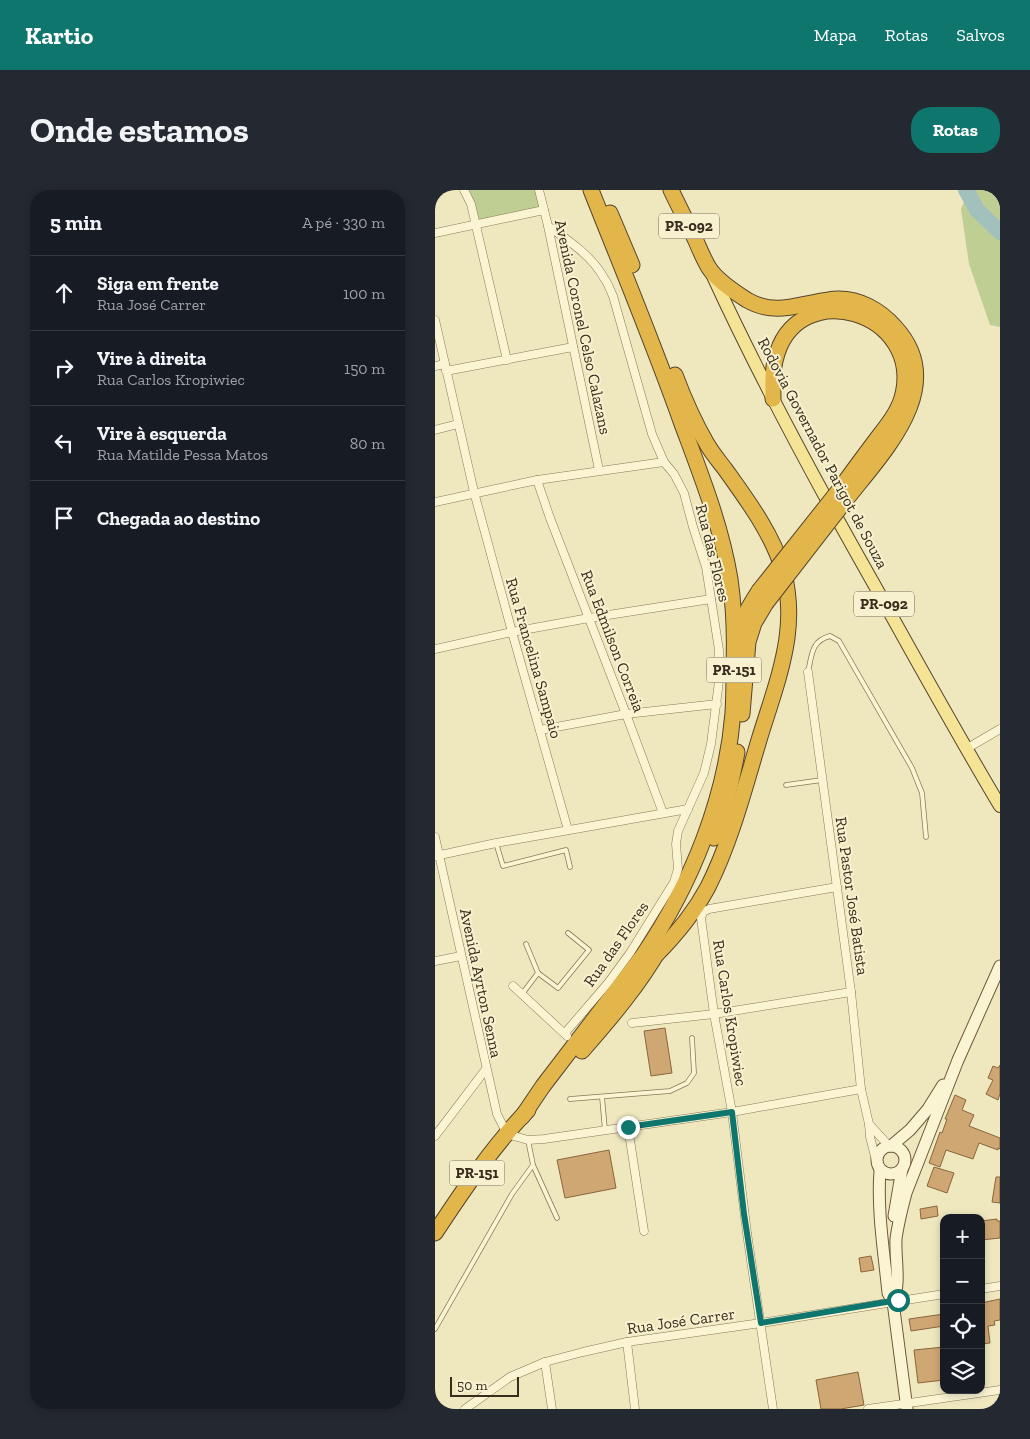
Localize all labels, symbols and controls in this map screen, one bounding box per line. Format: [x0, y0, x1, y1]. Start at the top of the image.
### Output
text: Kartio [25, 21, 93, 50]
text: Mapa [814, 24, 857, 46]
text: Rotas [885, 24, 928, 46]
text: Salvos [956, 24, 1005, 46]
button: Rotas [911, 107, 1000, 153]
text: Onde estamos [30, 109, 249, 151]
text: 5 min [50, 210, 102, 235]
text: A pé · 330 m [302, 213, 385, 232]
road number: PR-092 [659, 214, 719, 238]
street label: Avenida Coronel Celso Calazans [551, 218, 615, 436]
text: Siga em frente [97, 272, 219, 295]
icon: ahead [50, 279, 78, 307]
text: 100 m [343, 284, 385, 303]
text: Rua José Carrer [97, 295, 206, 314]
street label: Rodovia Governador Parigot de Souza [754, 334, 892, 572]
text: Vire à direita [97, 347, 206, 370]
icon: right [50, 354, 78, 382]
text: 150 m [344, 359, 385, 378]
text: Rua Carlos Kropiwiec [97, 370, 245, 389]
text: Vire à esquerda [97, 422, 227, 445]
icon: left [50, 429, 78, 457]
text: 80 m [350, 434, 385, 453]
text: Rua Matilde Pessa Matos [97, 445, 268, 464]
street label: Rua das Flores [692, 502, 734, 604]
icon: arrive [50, 504, 78, 532]
text: Chegada ao destino [97, 507, 260, 530]
street label: Rua Edmilson Correia [577, 567, 649, 715]
street label: Rua Francelina Sampaio [502, 575, 566, 741]
road number: PR-092 [854, 592, 914, 616]
road number: PR-151 [707, 658, 761, 682]
street label: Rua Pastor José Batista [831, 816, 873, 977]
street label: Rua das Flores [580, 898, 652, 990]
street label: Avenida Ayrton Senna [456, 907, 506, 1060]
street label: Rua Carlos Kropiwiec [709, 938, 751, 1088]
route end [617, 1116, 640, 1139]
road number: PR-151 [450, 1160, 505, 1186]
map controls [940, 1214, 985, 1394]
button: + [940, 1214, 985, 1259]
button: − [940, 1259, 985, 1304]
route start [887, 1289, 910, 1312]
street label: Rua José Carrer [626, 1304, 737, 1338]
button: locate [940, 1304, 985, 1349]
button: layers [940, 1349, 985, 1394]
scale bar [450, 1374, 519, 1397]
text: 50 m [457, 1377, 488, 1394]

